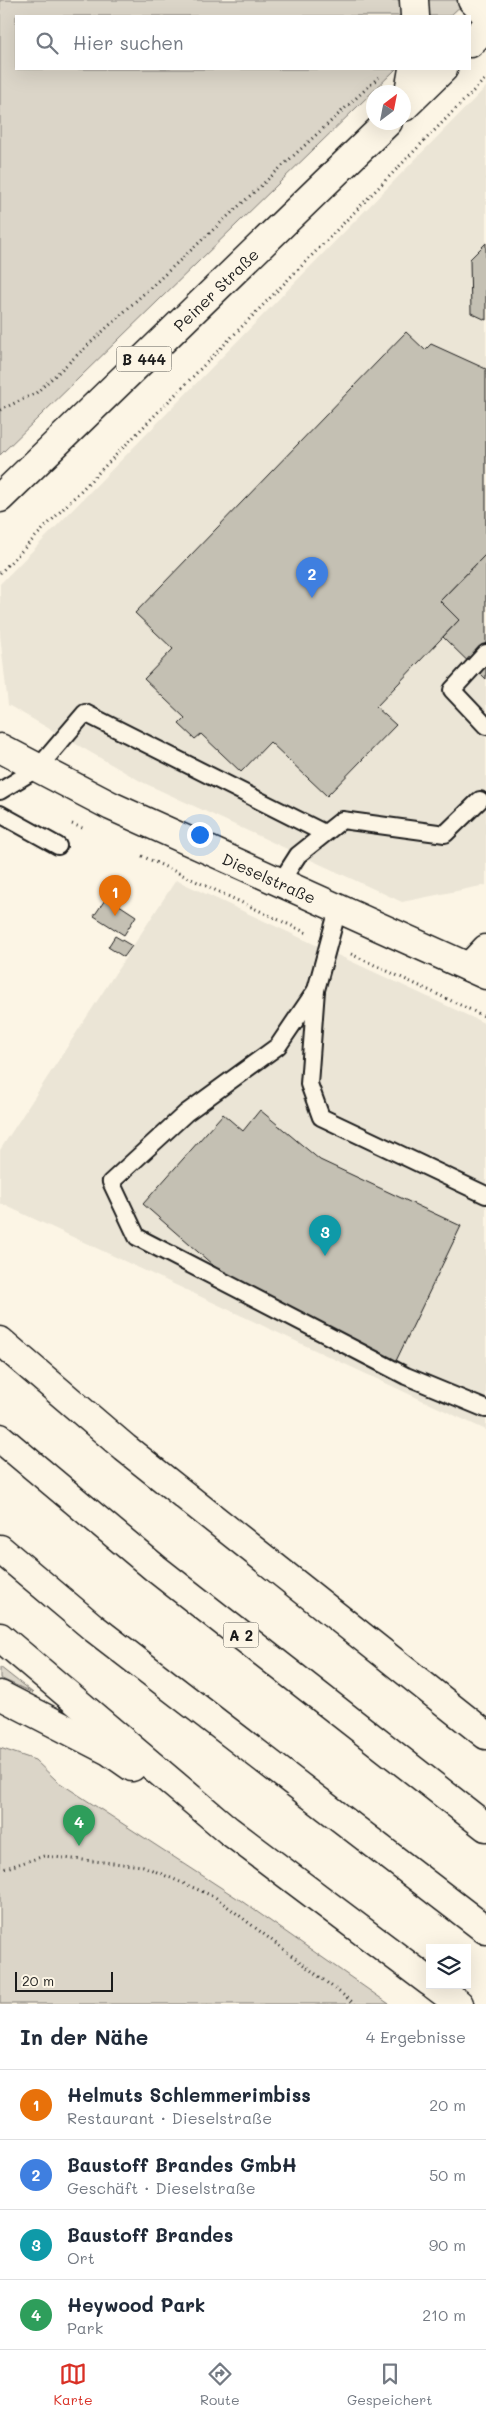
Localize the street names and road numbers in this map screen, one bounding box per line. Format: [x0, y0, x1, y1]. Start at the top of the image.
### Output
street label: Peiner Straße [168, 243, 262, 335]
road number: B 444 [116, 346, 172, 372]
street label: Dieselstraße [219, 847, 320, 908]
road number: A 2 [224, 1622, 258, 1648]

